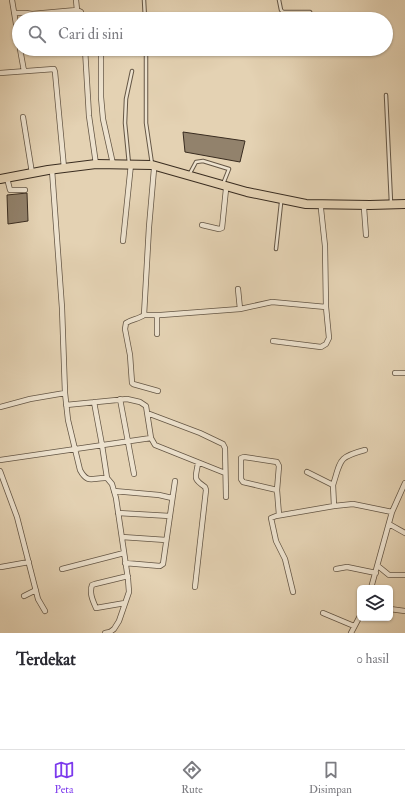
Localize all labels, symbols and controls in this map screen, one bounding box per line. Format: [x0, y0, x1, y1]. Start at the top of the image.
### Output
search box [12, 12, 393, 56]
icon: search [26, 23, 48, 45]
text: Cari di sini [58, 25, 123, 44]
map controls [357, 585, 393, 621]
button: layers [357, 585, 393, 621]
text: Terdekat [16, 649, 76, 670]
text: 0 hasil [356, 651, 389, 667]
tab: Peta [53, 759, 75, 796]
tab: Rute [181, 759, 203, 796]
tab: Disimpan [309, 759, 352, 796]

